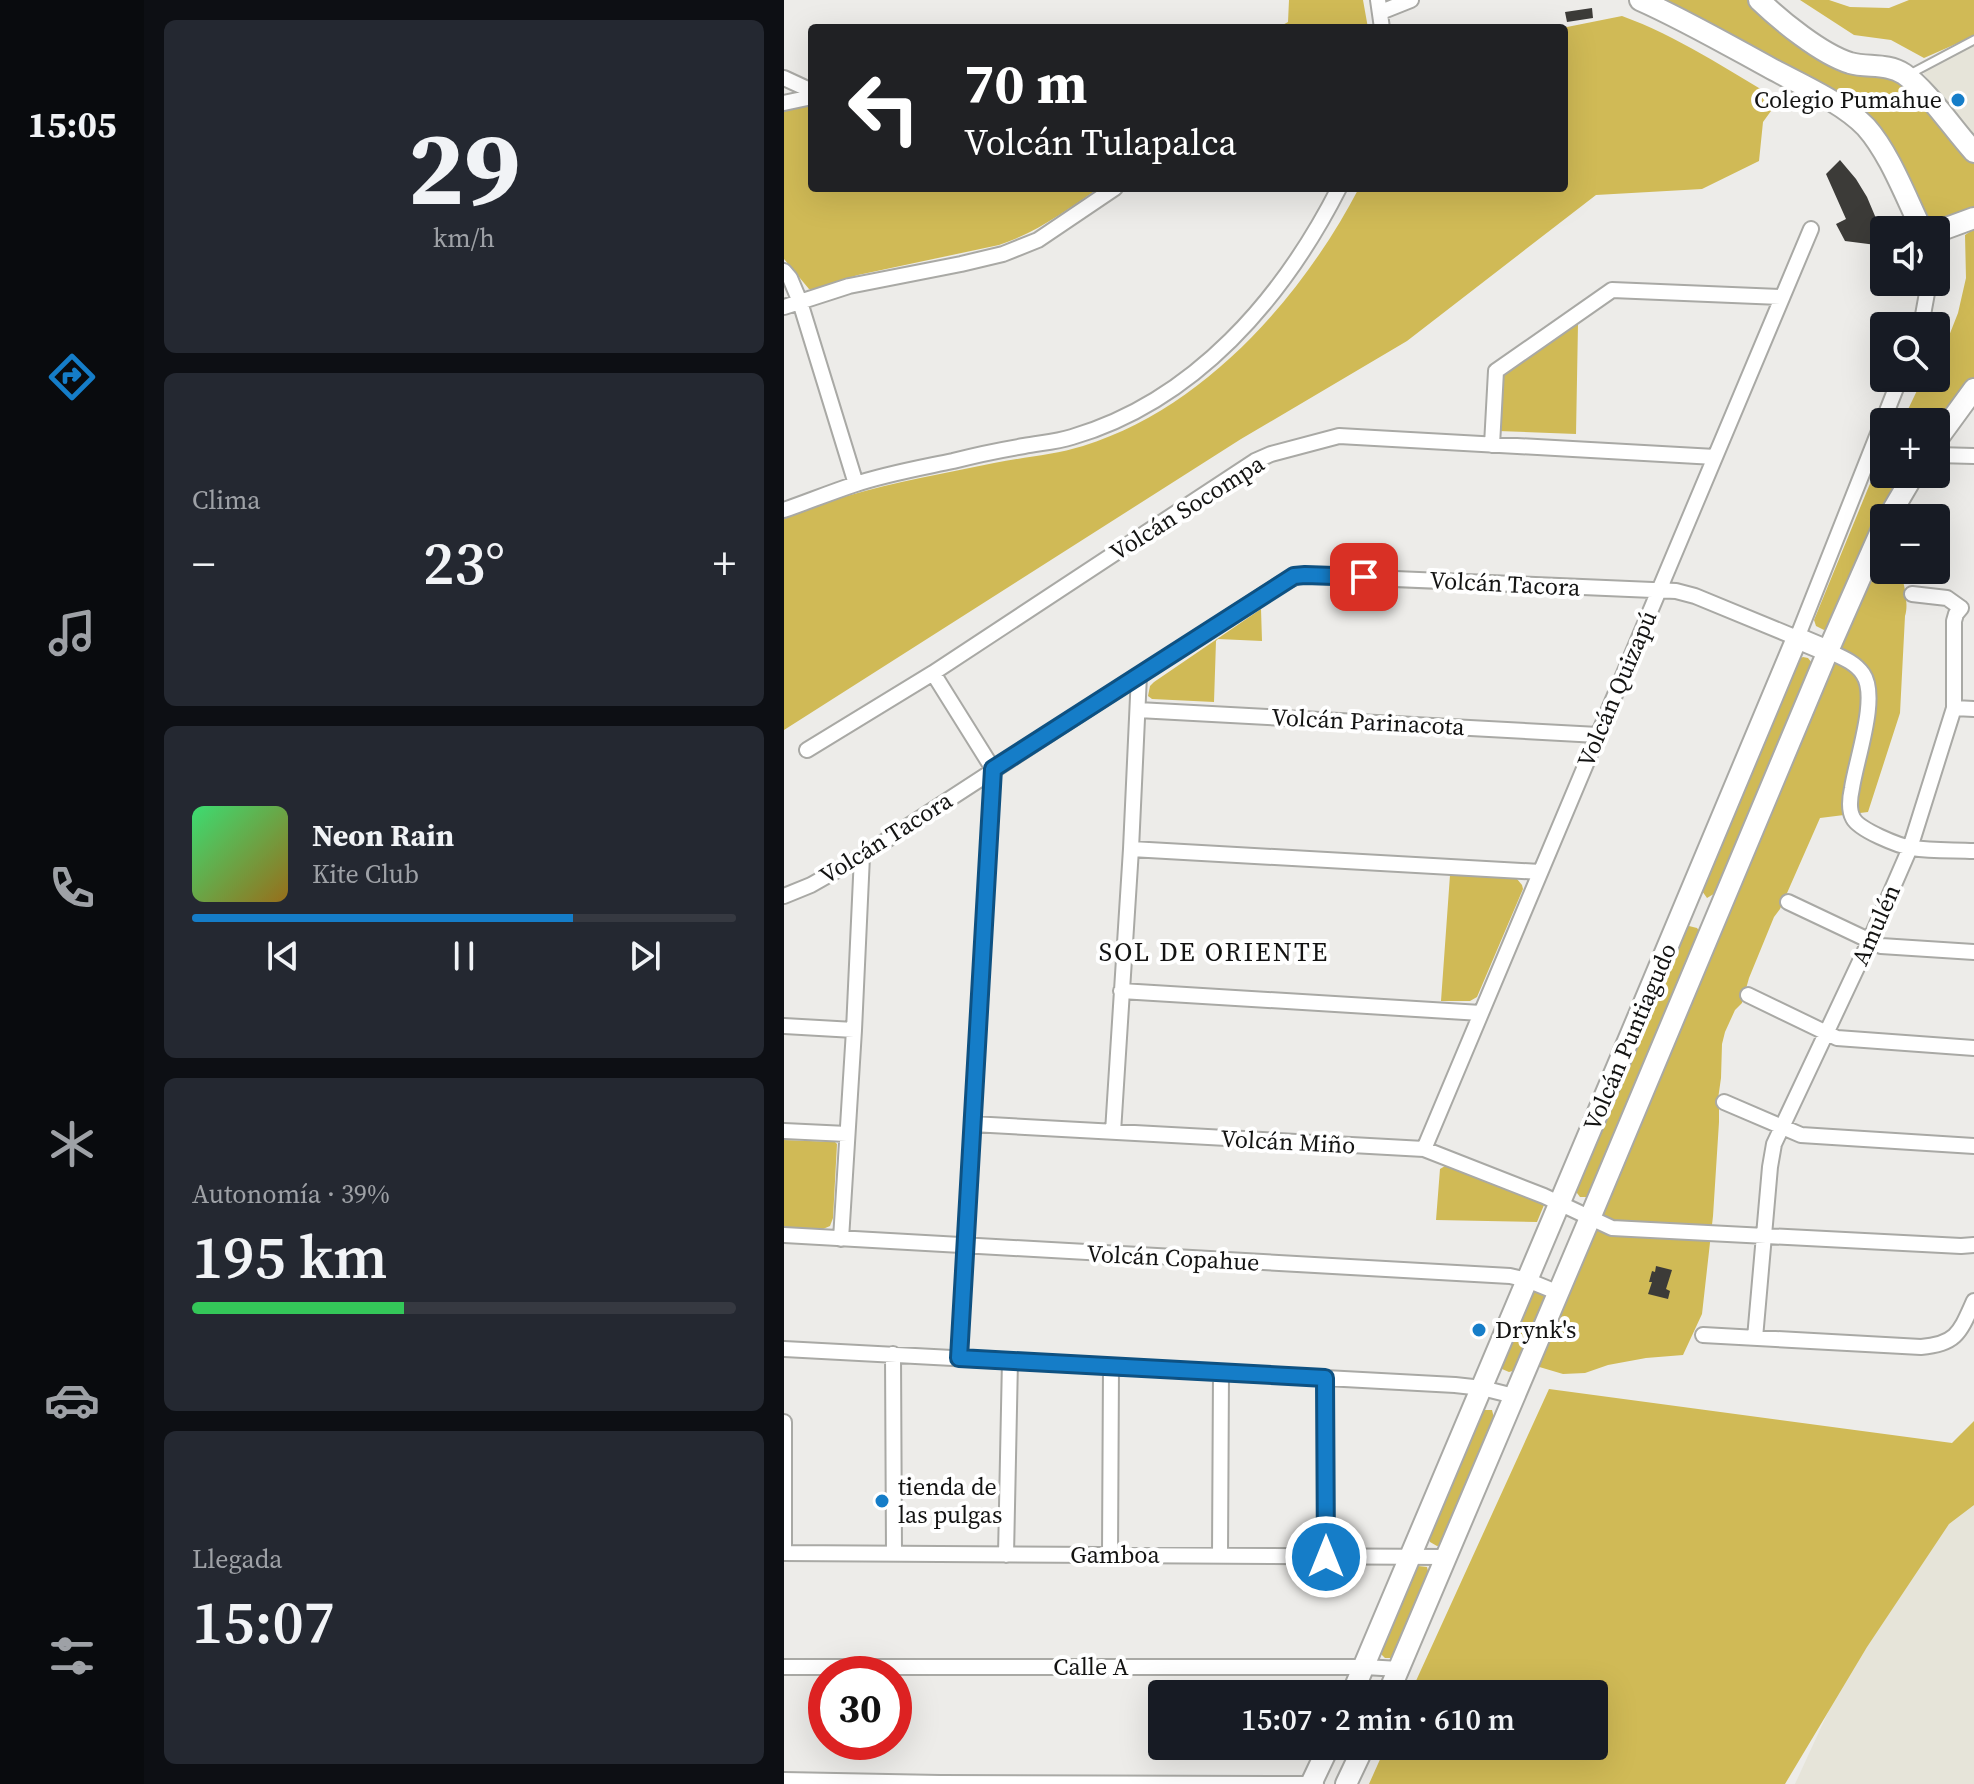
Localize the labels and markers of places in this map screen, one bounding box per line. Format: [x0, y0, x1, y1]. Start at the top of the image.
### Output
place label: Colegio Pumahue [1754, 83, 1942, 116]
marker: Colegio Pumahue [1949, 91, 1967, 109]
pin [1330, 543, 1398, 611]
place label: Drynk's [1495, 1313, 1576, 1346]
marker: Drynk's [1470, 1321, 1488, 1339]
place label: tienda de las pulgas [898, 1470, 1002, 1531]
marker: tienda de las pulgas [873, 1492, 891, 1510]

